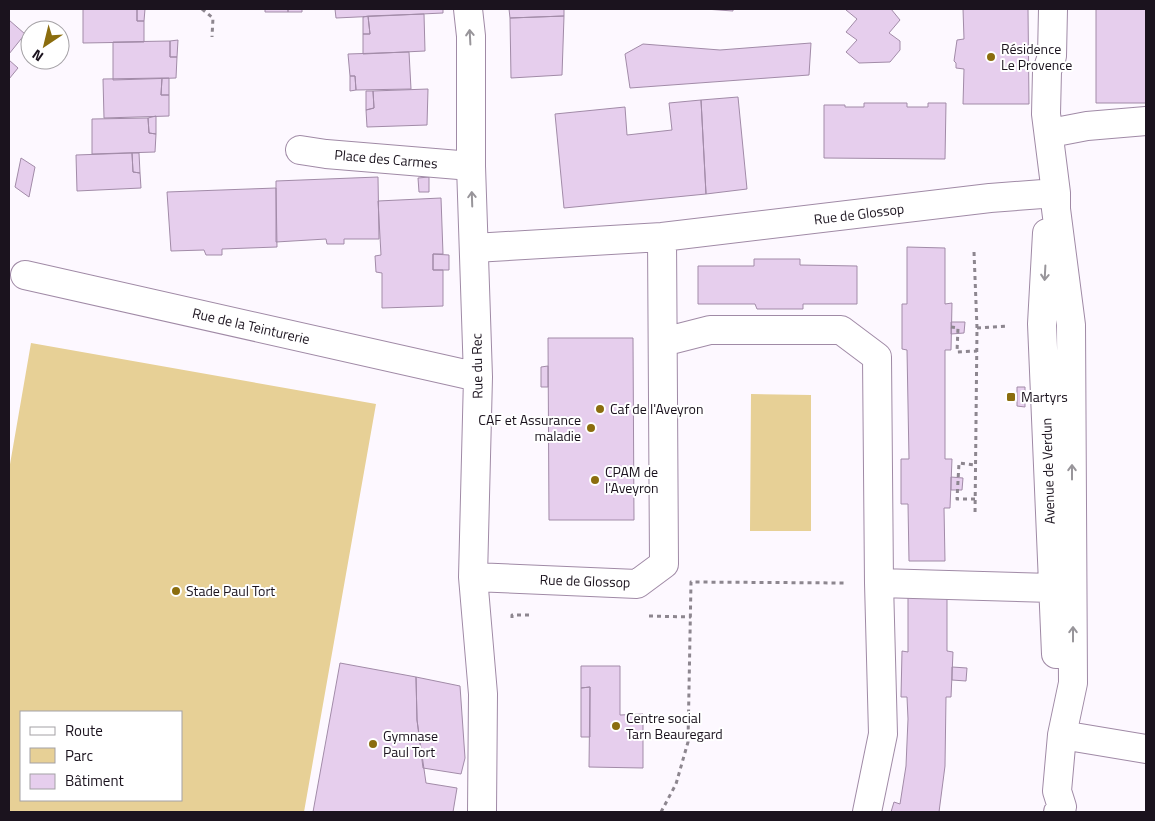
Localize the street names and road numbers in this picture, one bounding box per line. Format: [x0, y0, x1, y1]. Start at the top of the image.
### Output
street label: Place des Carmes [334, 144, 439, 173]
street label: Rue de Glossop [813, 198, 905, 229]
street label: Rue de la Teinturerie [190, 302, 312, 349]
street label: Rue du Rec [465, 333, 488, 399]
street label: Avenue de Verdun [1035, 418, 1060, 524]
street label: Rue de Glossop [539, 568, 631, 593]

